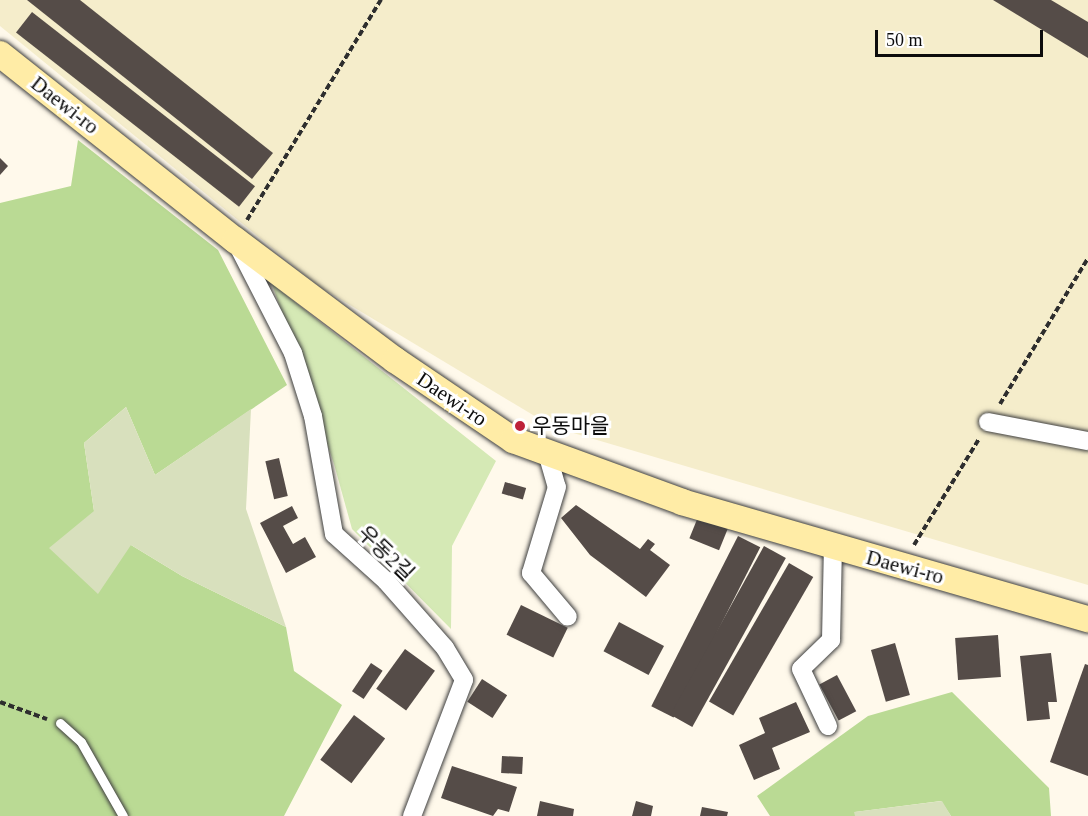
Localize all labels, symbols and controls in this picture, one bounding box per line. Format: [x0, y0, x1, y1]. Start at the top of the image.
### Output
scale bar [878, 18, 1046, 56]
text: 50 m [886, 30, 923, 50]
street label: Daewi-ro [26, 71, 104, 139]
street label: Daewi-ro [412, 366, 492, 432]
place label: 우동마을 [532, 413, 609, 439]
marker: 우동마을 [513, 419, 527, 433]
street label: 우동2길 [353, 520, 419, 586]
street label: Daewi-ro [863, 545, 947, 589]

